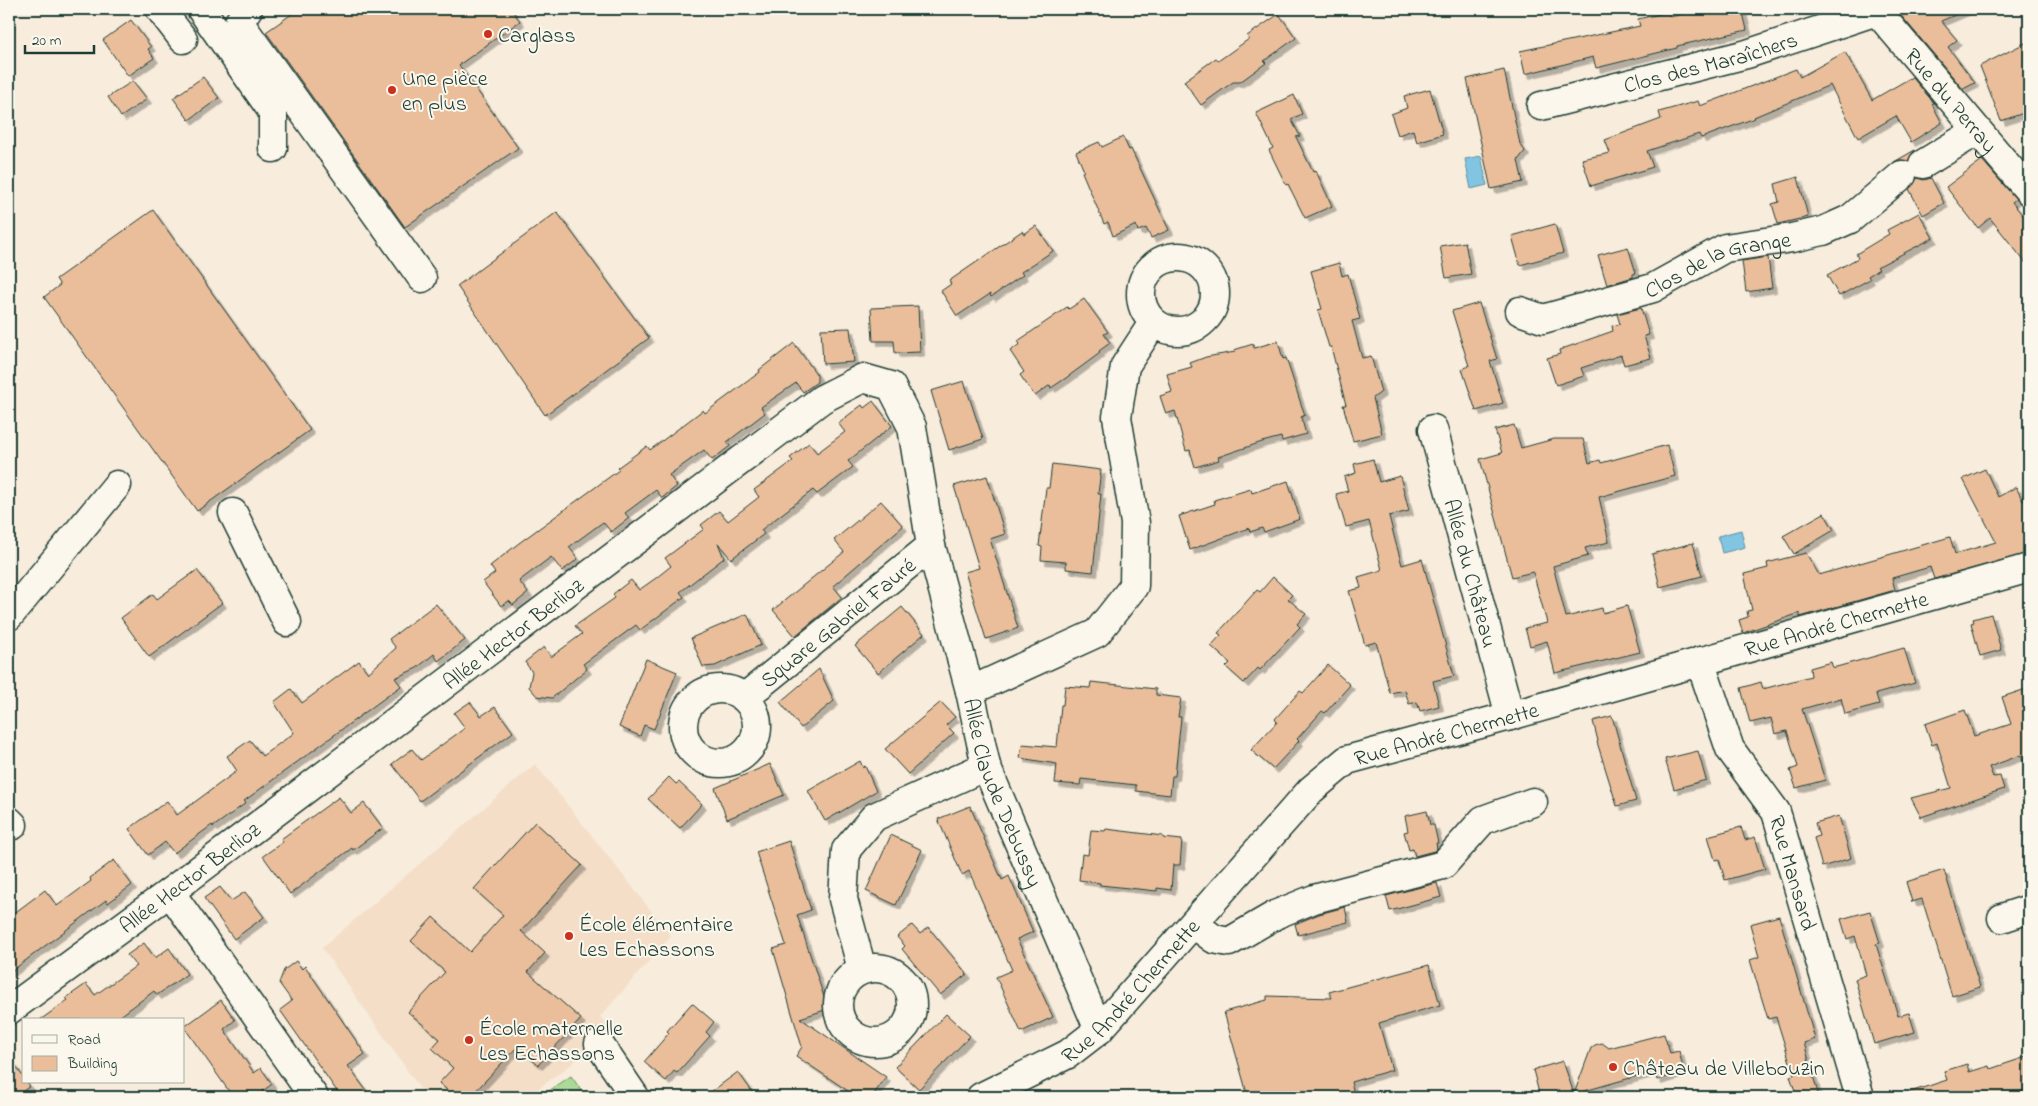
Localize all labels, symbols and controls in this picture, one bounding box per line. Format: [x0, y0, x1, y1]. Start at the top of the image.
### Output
place label: Carglass [498, 21, 576, 54]
scale bar [25, 22, 94, 54]
street label: Clos des Maraîchers [1621, 25, 1802, 103]
marker: Carglass [482, 28, 494, 40]
text: 20 m [32, 30, 62, 52]
street label: Rue du Perray [1896, 42, 2004, 162]
place label: Une pièce en plus [402, 64, 488, 121]
marker: Une pièce en plus [386, 84, 398, 96]
street label: Clos de la Grange [1642, 225, 1793, 308]
street label: Allée du Château [1433, 496, 1504, 652]
street label: Square Gabriel Fauré [754, 551, 924, 697]
street label: Allée Hector Berlioz [437, 571, 592, 699]
street label: Rue André Chermette [1741, 585, 1932, 667]
street label: Allée Claude Debussy [953, 696, 1049, 893]
street label: Rue André Chermette [1351, 696, 1543, 776]
street label: Rue Mansard [1759, 812, 1823, 935]
street label: Allée Hector Berlioz [114, 815, 269, 943]
place label: École élémentaire Les Echassons [579, 910, 733, 967]
street label: Rue André Chermette [1055, 913, 1209, 1073]
marker: École élémentaire Les Echassons [563, 930, 575, 942]
place label: École maternelle Les Echassons [479, 1014, 623, 1071]
legend [22, 1018, 185, 1084]
text: Road [68, 1029, 101, 1051]
marker: École maternelle Les Echassons [463, 1034, 475, 1046]
text: Building [67, 1053, 117, 1076]
place label: Château de Villebouzin [1623, 1054, 1825, 1086]
marker: Château de Villebouzin [1607, 1061, 1619, 1073]

